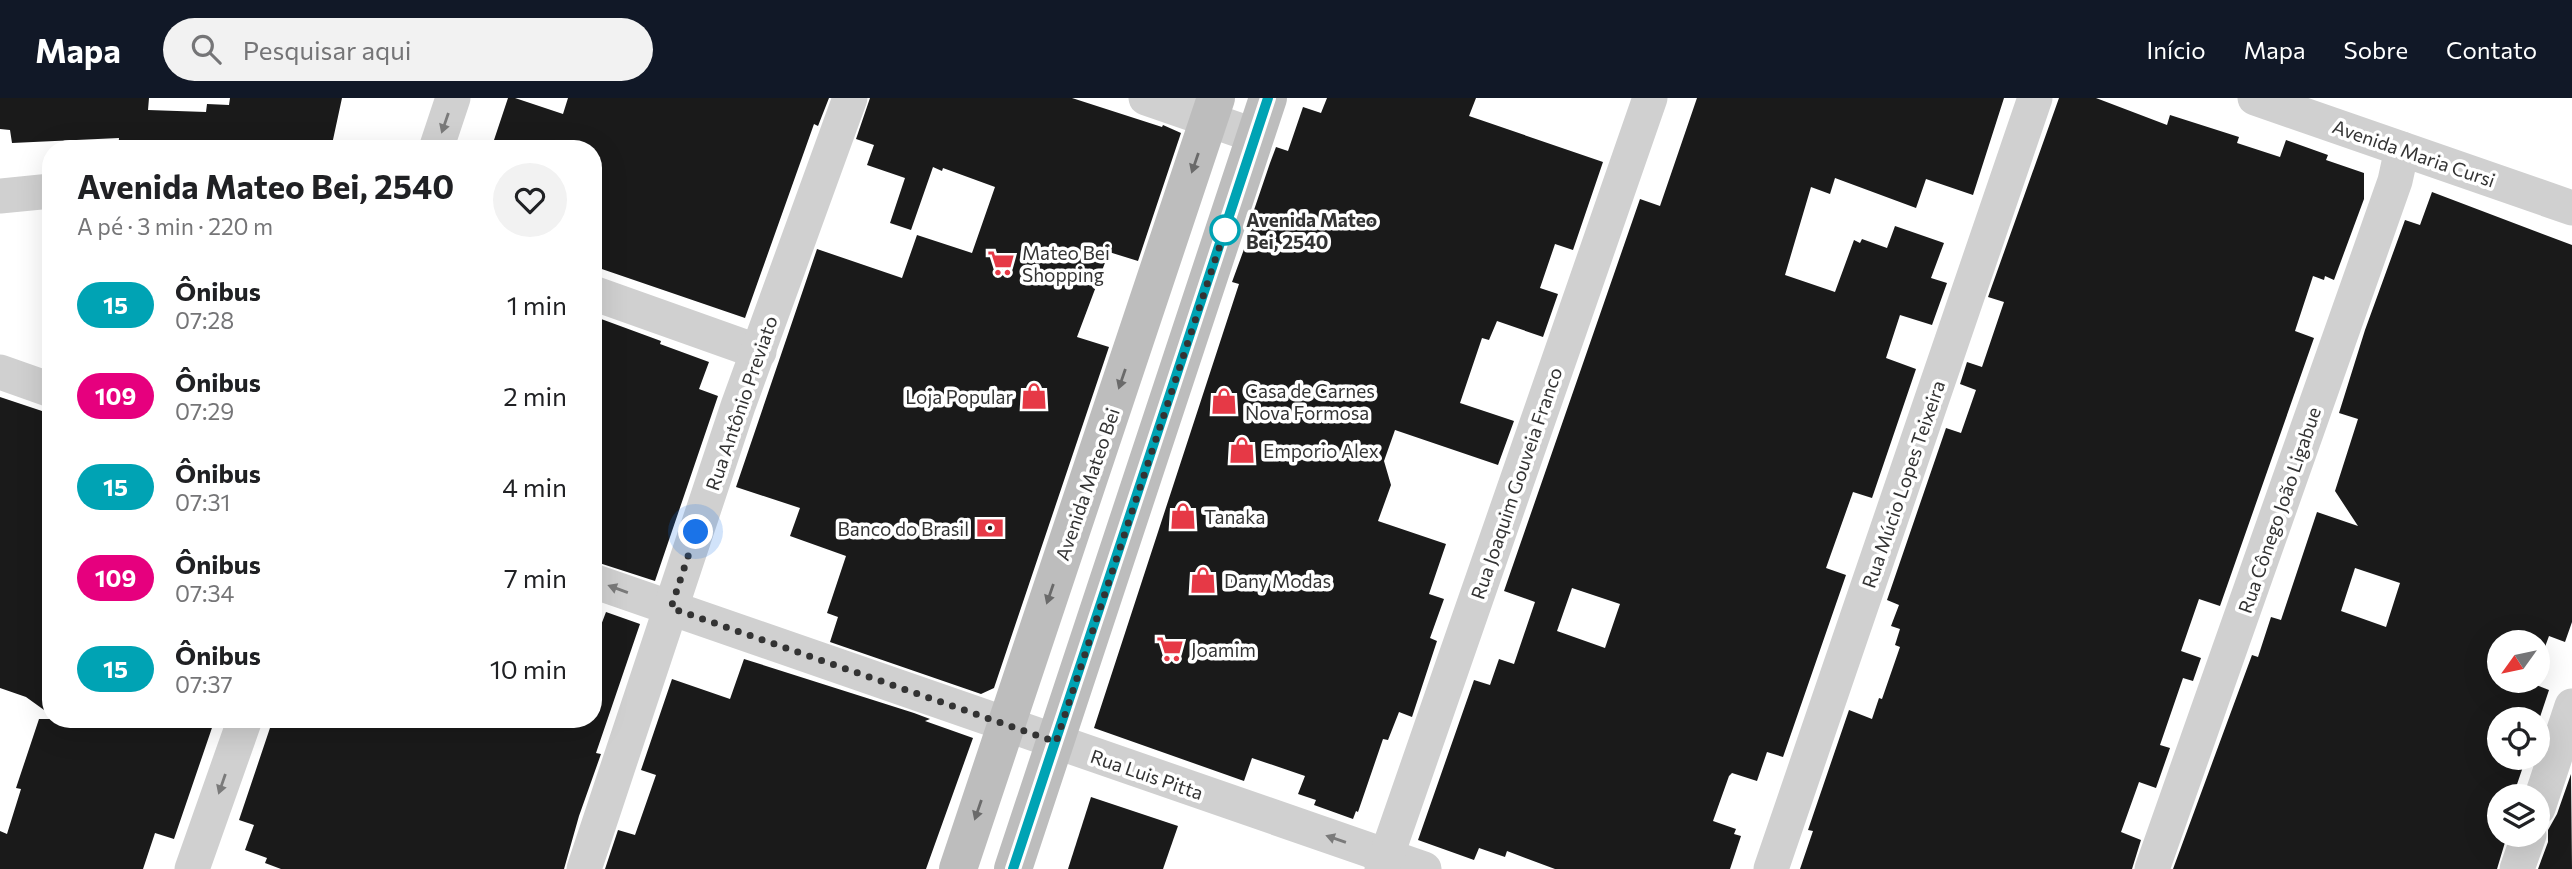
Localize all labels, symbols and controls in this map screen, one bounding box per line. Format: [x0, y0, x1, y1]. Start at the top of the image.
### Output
search box [163, 18, 653, 81]
text: Mapa [35, 29, 121, 70]
icon: search [187, 30, 225, 68]
text: Pesquisar aqui [243, 34, 411, 65]
text: Início [2147, 35, 2206, 64]
text: Mapa [2244, 35, 2306, 64]
text: Sobre [2344, 35, 2408, 64]
text: Contato [2446, 35, 2537, 64]
one-way arrow [439, 113, 450, 134]
street label: Avenida Maria Cursi [2330, 114, 2498, 192]
one-way arrow [1189, 152, 1199, 173]
button: heart [493, 163, 567, 237]
text: Avenida Mateo Bei, 2540 [77, 165, 454, 206]
place label: Avenida Mateo Bei, 2540 [1246, 208, 1377, 253]
text: A pé · 3 min · 220 m [77, 212, 273, 240]
marker: Avenida Mateo Bei, 2540 [1210, 215, 1240, 245]
place label: Mateo Bei Shopping [1022, 241, 1110, 286]
supermarket icon: Mateo Bei Shopping [986, 248, 1016, 278]
text: Ônibus [175, 275, 261, 306]
text: 1 min [507, 289, 567, 320]
text: 15 [103, 290, 128, 319]
text: 07:28 [175, 306, 234, 334]
street label: Rua Antônio Previato [700, 313, 782, 493]
street label: Rua Joaquim Gouveia Franco [1465, 364, 1567, 602]
text: Ônibus [175, 366, 261, 397]
one-way arrow [1116, 368, 1127, 389]
street label: Rua Múcio Lopes Teixeira [1857, 377, 1949, 591]
place label: Casa de Carnes Nova Formosa [1245, 379, 1375, 424]
text: 2 min [503, 380, 567, 411]
text: 109 [95, 381, 136, 410]
shop icon: Loja Popular [1019, 381, 1049, 411]
place label: Loja Popular [905, 385, 1013, 408]
shop icon: Casa de Carnes Nova Formosa [1209, 386, 1239, 416]
text: 07:29 [175, 397, 234, 425]
street label: Rua Cônego João Ligabue [2233, 404, 2325, 616]
street label: Avenida Mateo Bei [1050, 405, 1124, 563]
shop icon: Emporio Alex [1227, 435, 1257, 465]
place label: Emporio Alex [1263, 439, 1379, 462]
text: Ônibus [175, 457, 261, 488]
text: 4 min [502, 471, 567, 502]
text: 15 [103, 472, 128, 501]
text: 07:31 [175, 488, 230, 516]
shop icon: Tanaka [1168, 501, 1198, 531]
place label: Tanaka [1204, 505, 1266, 528]
bank icon: Banco do Brasil [975, 513, 1005, 543]
your location [678, 514, 713, 549]
place label: Banco do Brasil [838, 517, 969, 540]
text: Ônibus [175, 548, 261, 579]
text: 7 min [504, 562, 567, 593]
text: 109 [95, 563, 136, 592]
shop icon: Dany Modas [1188, 565, 1218, 595]
place label: Dany Modas [1224, 569, 1331, 592]
text: 07:34 [175, 579, 234, 607]
one-way arrow [607, 583, 628, 594]
one-way arrow [1044, 584, 1055, 605]
north arrow [2487, 630, 2550, 693]
map controls [2487, 630, 2550, 847]
supermarket icon: Joamim [1155, 634, 1185, 664]
place label: Joamim [1191, 638, 1256, 661]
text: Ônibus [175, 639, 261, 670]
text: 10 min [490, 653, 567, 684]
text: 15 [103, 654, 128, 683]
text: 07:37 [175, 670, 233, 698]
button: locate [2487, 707, 2550, 770]
street label: Rua Luis Pitta [1088, 744, 1206, 804]
one-way arrow [216, 773, 227, 794]
button: layers [2487, 784, 2550, 847]
one-way arrow [972, 800, 983, 821]
one-way arrow [1325, 833, 1346, 844]

